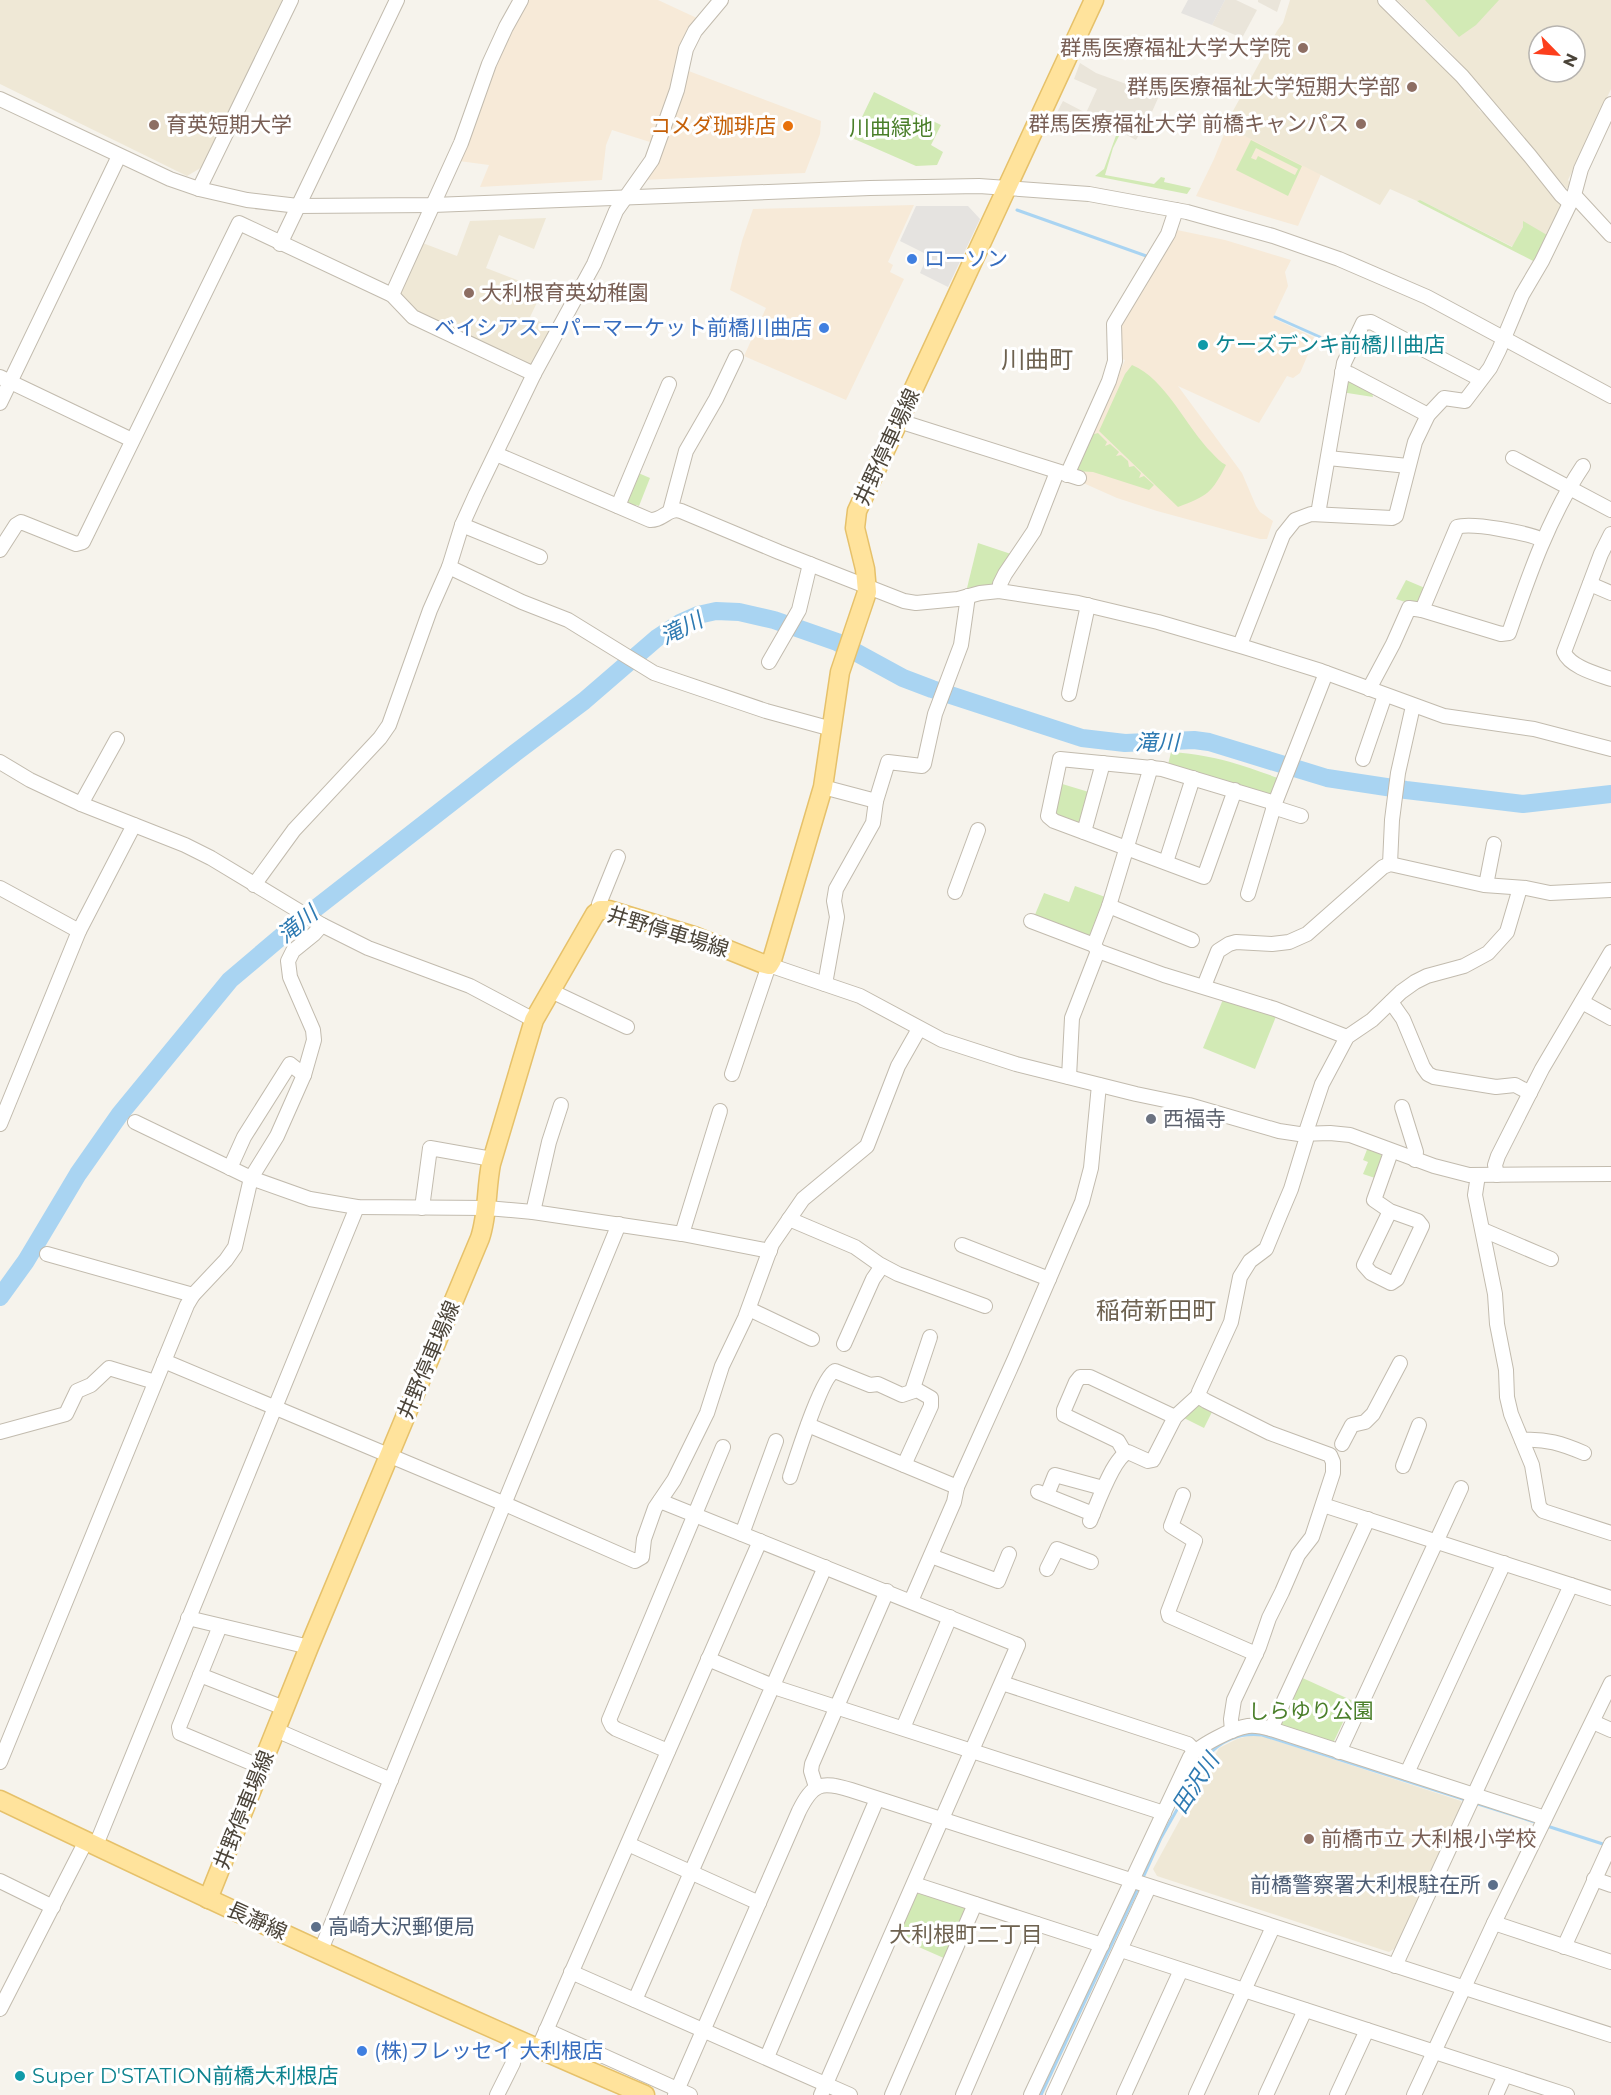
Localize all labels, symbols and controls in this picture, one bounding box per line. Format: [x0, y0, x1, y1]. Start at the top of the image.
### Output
north arrow [1527, 24, 1587, 84]
place label: 群馬医療福祉大学大学院 [1060, 35, 1291, 60]
marker: 群馬医療福祉大学大学院 [1296, 41, 1310, 55]
text: N [1559, 50, 1581, 70]
place label: 群馬医療福祉大学短期大学部 [1127, 74, 1400, 99]
marker: 群馬医療福祉大学短期大学部 [1405, 80, 1419, 94]
place label: 群馬医療福祉大学 前橋キャンパス [1028, 111, 1349, 136]
place label: 育英短期大学 [166, 112, 292, 137]
place label: コメダ珈琲店 [650, 113, 776, 138]
park label: 川曲緑地 [849, 115, 933, 140]
marker: 群馬医療福祉大学 前橋キャンパス [1354, 117, 1368, 131]
marker: 育英短期大学 [147, 118, 161, 132]
marker: コメダ珈琲店 [781, 119, 795, 133]
place label: ローソン [924, 246, 1008, 271]
marker: ローソン [905, 252, 919, 266]
place label: 大利根育英幼稚園 [481, 280, 649, 305]
marker: 大利根育英幼稚園 [462, 286, 476, 300]
place label: ベイシアスーパーマーケット前橋川曲店 [434, 315, 812, 340]
marker: ベイシアスーパーマーケット前橋川曲店 [817, 321, 831, 335]
place label: ケーズデンキ前橋川曲店 [1215, 332, 1445, 357]
marker: ケーズデンキ前橋川曲店 [1196, 338, 1210, 352]
district label: 川曲町 [1001, 345, 1073, 374]
street label: 井野停車場線 [849, 384, 925, 509]
water label: 滝川 [655, 606, 709, 650]
water label: 滝川 [1135, 729, 1181, 756]
water label: 滝川 [272, 899, 324, 949]
street label: 井野停車場線 [604, 901, 732, 962]
place label: 西福寺 [1163, 1106, 1226, 1131]
marker: 西福寺 [1144, 1112, 1158, 1126]
district label: 稲荷新田町 [1096, 1296, 1216, 1325]
street label: 井野停車場線 [392, 1297, 465, 1423]
park label: しらゆり公園 [1248, 1698, 1374, 1723]
street label: 井野停車場線 [208, 1747, 279, 1873]
water label: 田沢川 [1166, 1747, 1226, 1818]
place label: 前橋市立 大利根小学校 [1321, 1826, 1537, 1851]
marker: 前橋市立 大利根小学校 [1302, 1832, 1316, 1846]
place label: 前橋警察署大利根駐在所 [1250, 1872, 1481, 1897]
marker: 前橋警察署大利根駐在所 [1486, 1878, 1500, 1892]
street label: 長瀞線 [223, 1896, 291, 1945]
place label: 高崎大沢郵便局 [328, 1914, 475, 1939]
marker: 高崎大沢郵便局 [309, 1920, 323, 1934]
district label: 大利根町二丁目 [889, 1921, 1043, 1948]
place label: (株)フレッセイ 大利根店 [374, 2038, 603, 2063]
marker: (株)フレッセイ 大利根店 [355, 2044, 369, 2058]
place label: Super D'STATION前橋大利根店 [32, 2063, 339, 2088]
marker: Super D'STATION前橋大利根店 [13, 2069, 27, 2083]

